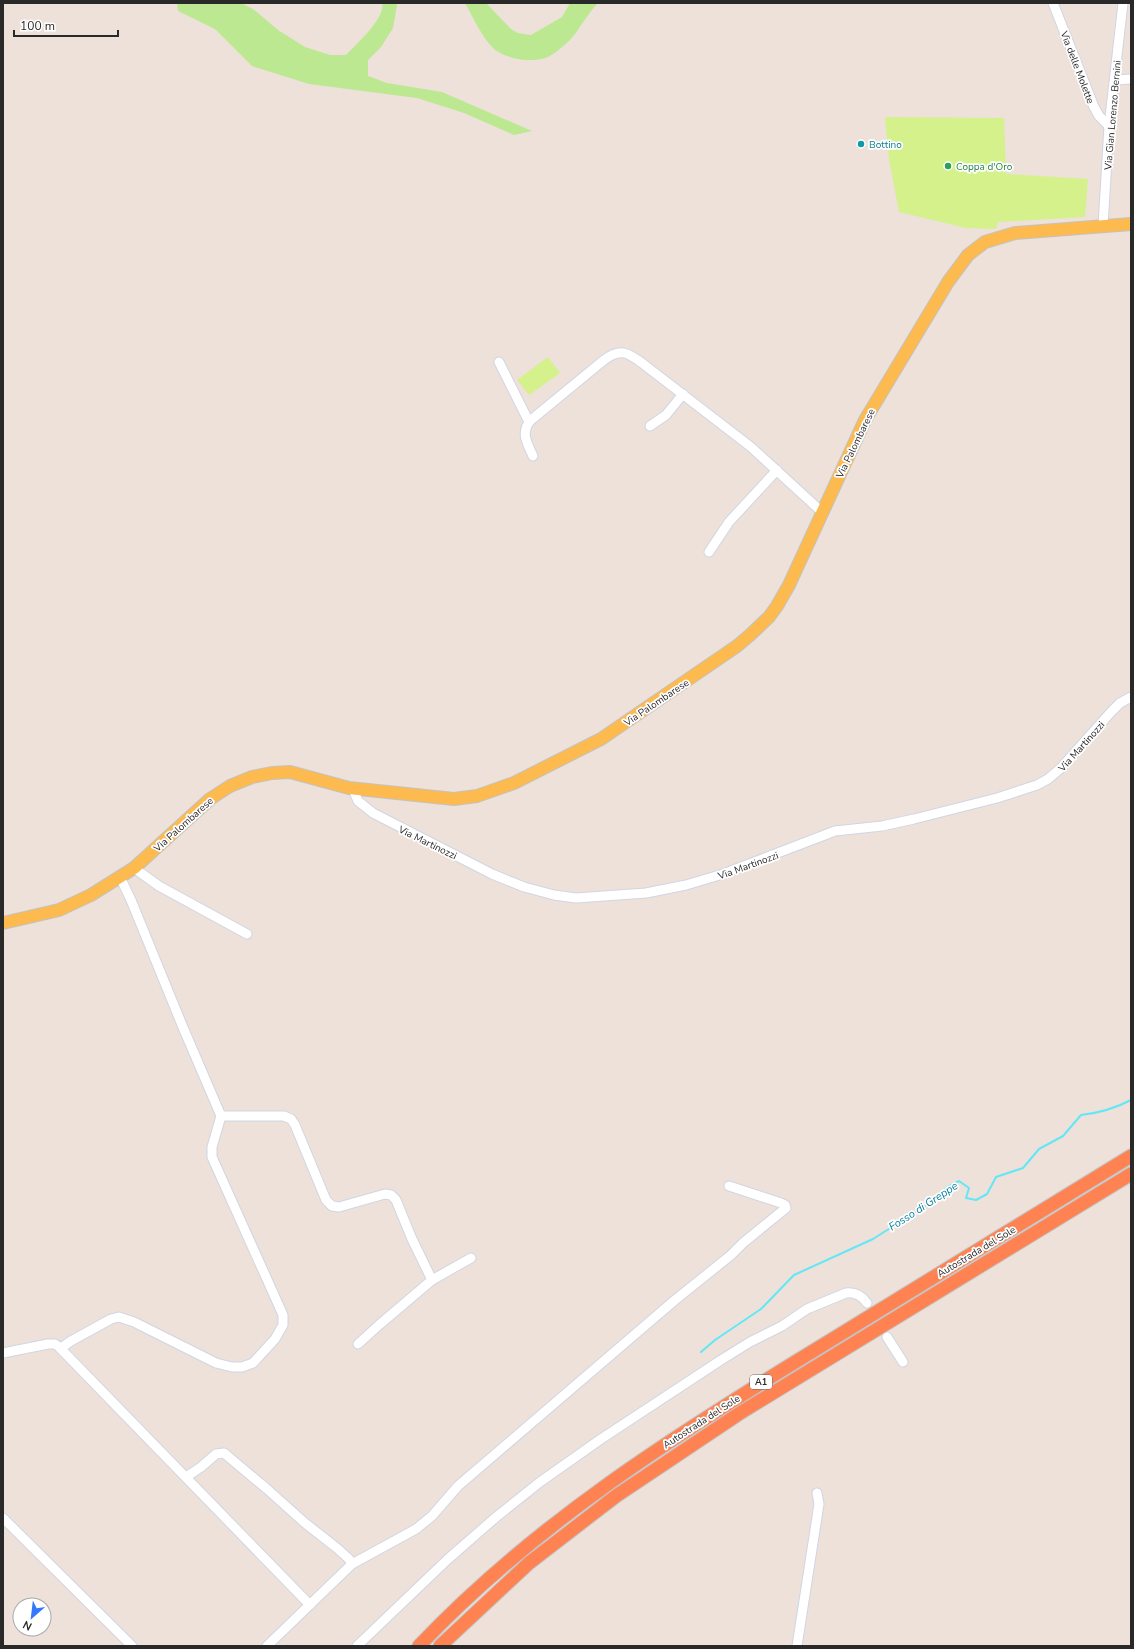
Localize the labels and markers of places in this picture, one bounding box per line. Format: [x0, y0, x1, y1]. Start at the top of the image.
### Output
place label: Bottino [869, 138, 902, 152]
marker: Bottino [856, 139, 866, 149]
place label: Coppa d'Oro [956, 160, 1013, 174]
marker: Coppa d'Oro [943, 161, 953, 171]

